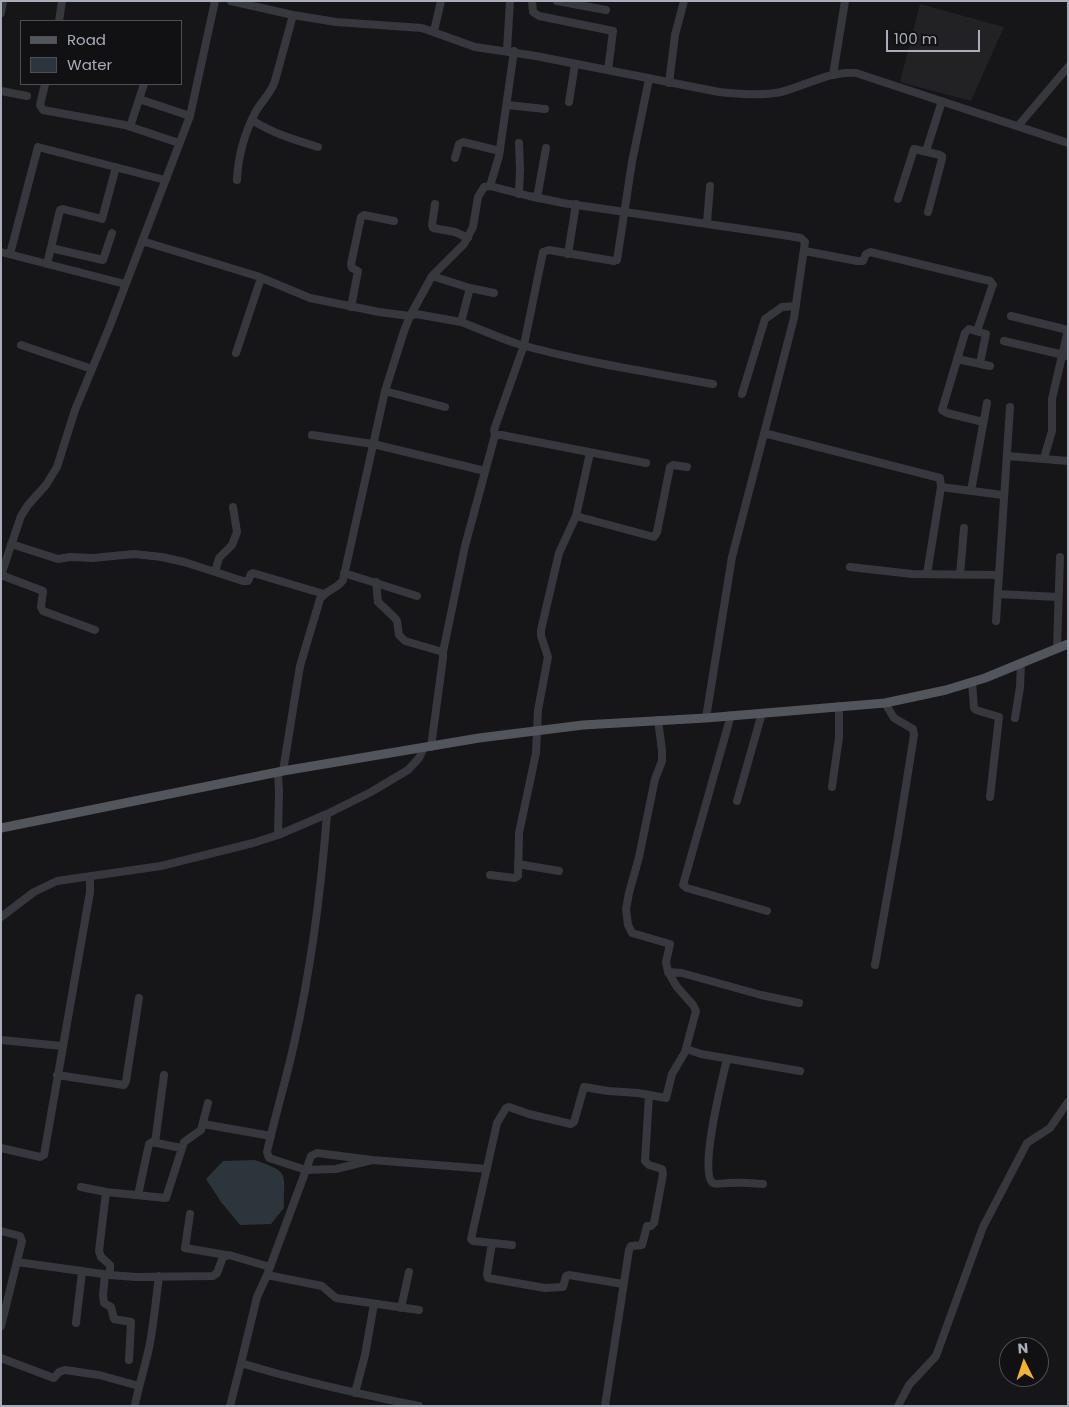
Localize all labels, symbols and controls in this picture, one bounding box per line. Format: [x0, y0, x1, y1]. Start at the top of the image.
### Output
legend [20, 20, 182, 85]
scale bar [889, 20, 983, 52]
text: 100 m [894, 28, 937, 49]
text: Road [67, 29, 106, 50]
text: Water [67, 54, 112, 75]
north arrow [999, 1337, 1049, 1387]
text: N [1017, 1338, 1029, 1358]

